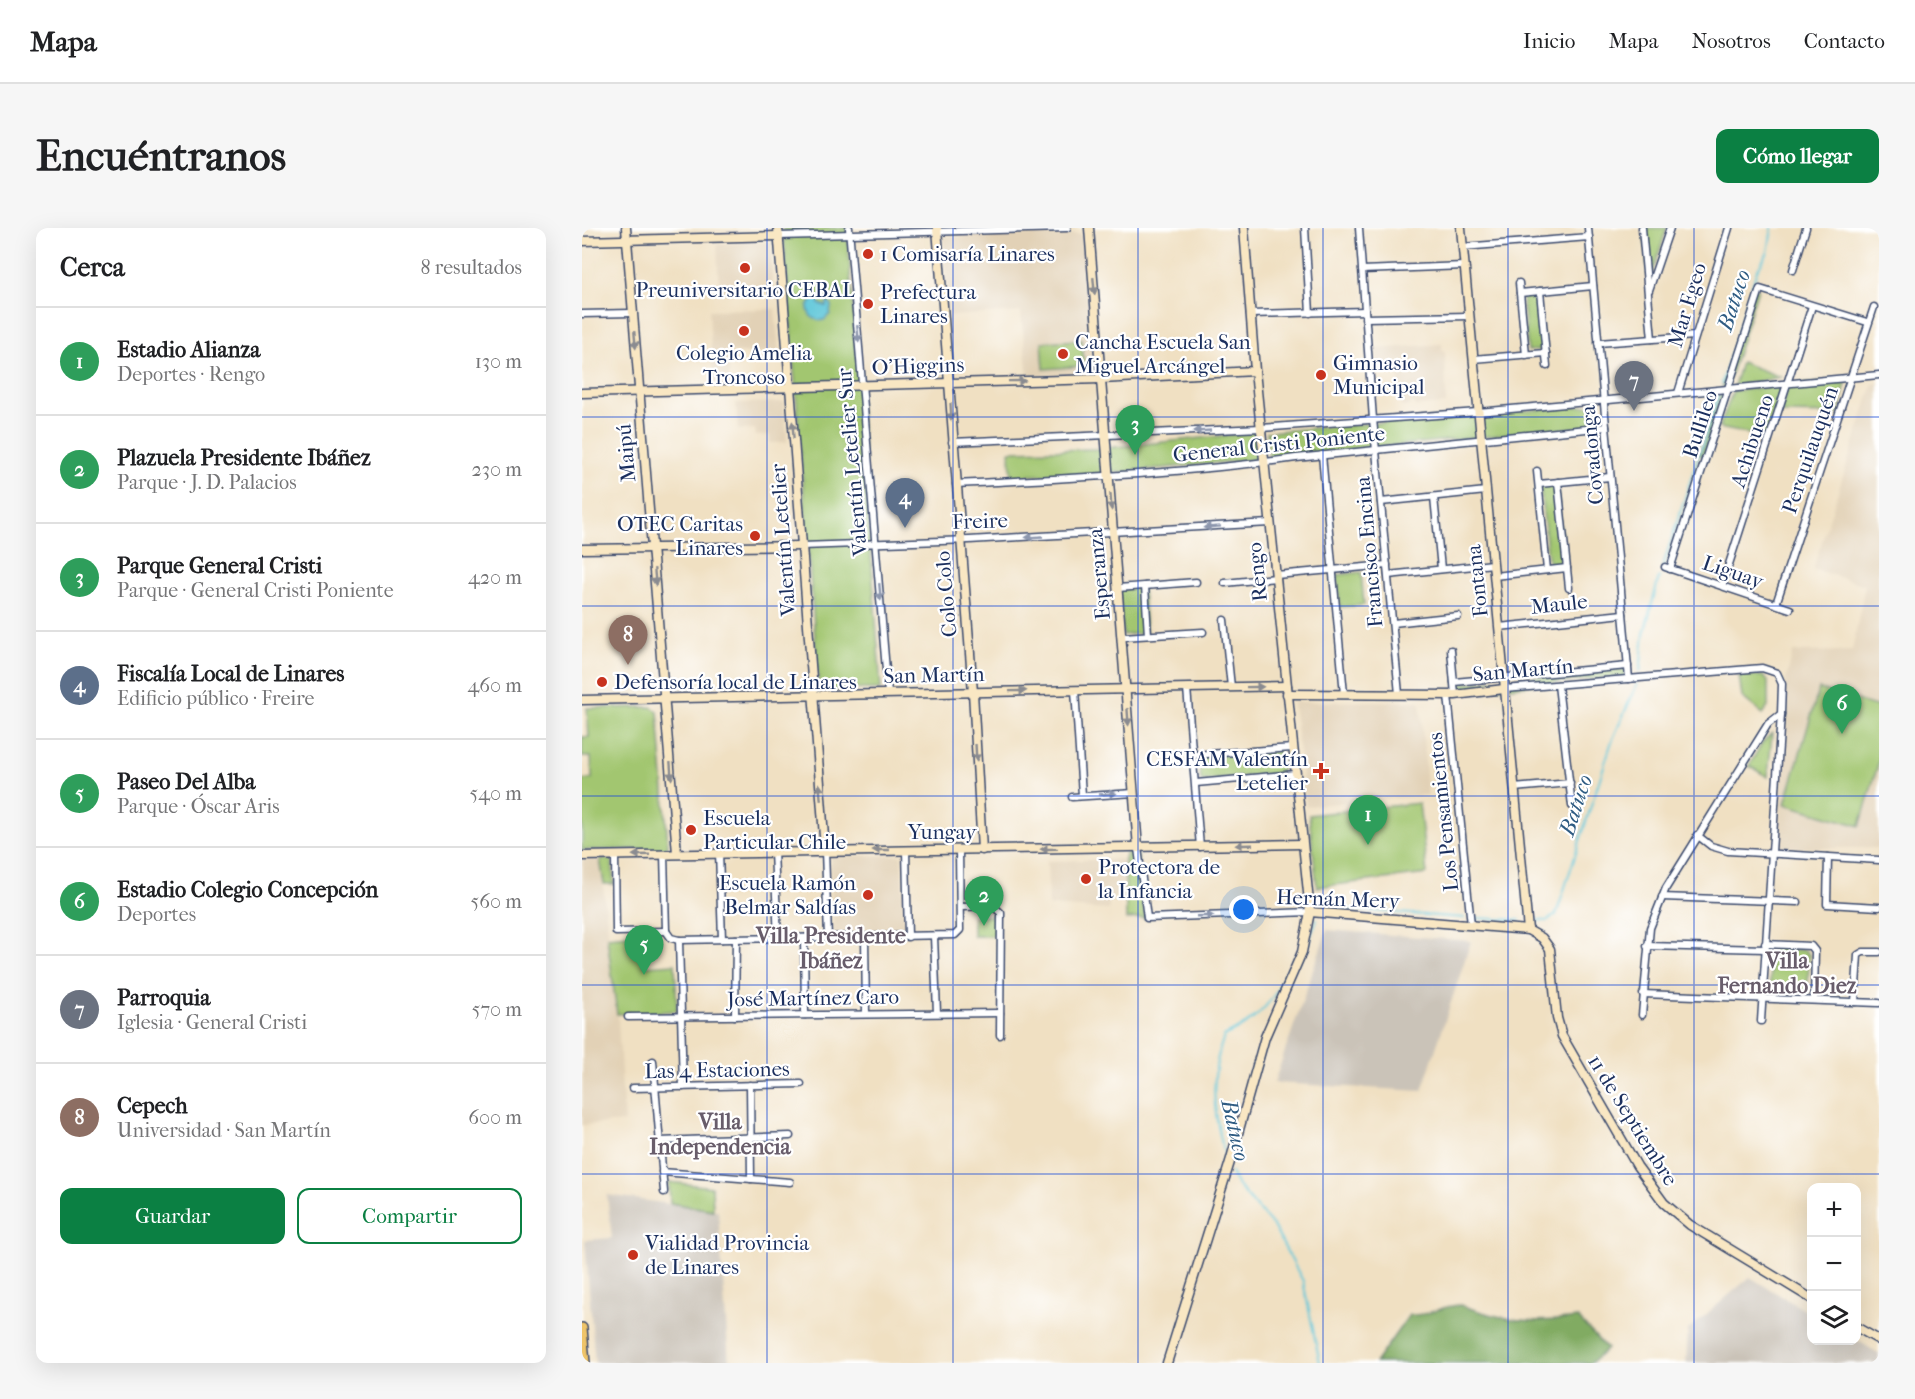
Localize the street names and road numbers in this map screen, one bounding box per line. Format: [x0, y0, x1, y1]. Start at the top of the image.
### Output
street label: Mar Egeo [1663, 260, 1711, 350]
street label: O'Higgins [871, 352, 965, 380]
street label: Valentín Letelier Sur [832, 367, 872, 558]
street label: Perquilauquén [1777, 383, 1843, 517]
street label: Bullileo [1678, 387, 1722, 461]
street label: Achibueno [1725, 391, 1778, 492]
street label: Covadonga [1576, 404, 1608, 506]
street label: General Cristi Poniente [1172, 421, 1386, 467]
street label: Maipú [611, 423, 640, 483]
street label: Valentín Letelier [766, 463, 800, 618]
street label: Francisco Encina [1350, 475, 1388, 629]
street label: Freire [952, 508, 1008, 534]
street label: Esperanza [1083, 527, 1115, 621]
street label: Rengo [1242, 541, 1272, 603]
street label: Fontana [1461, 543, 1493, 618]
street label: Colo Colo [930, 550, 962, 638]
street label: Liguay [1699, 550, 1767, 594]
street label: Maule [1530, 589, 1588, 619]
street label: San Martín [1472, 654, 1574, 686]
street label: San Martín [883, 662, 985, 688]
street label: Los Pensamientos [1423, 731, 1463, 893]
street label: Yungay [907, 820, 977, 844]
street label: Hernán Mery [1276, 885, 1401, 913]
street label: José Martínez Caro [725, 985, 899, 1012]
street label: 11 de Septiembre [1583, 1050, 1683, 1190]
street label: Las 4 Estaciones [644, 1057, 790, 1083]

